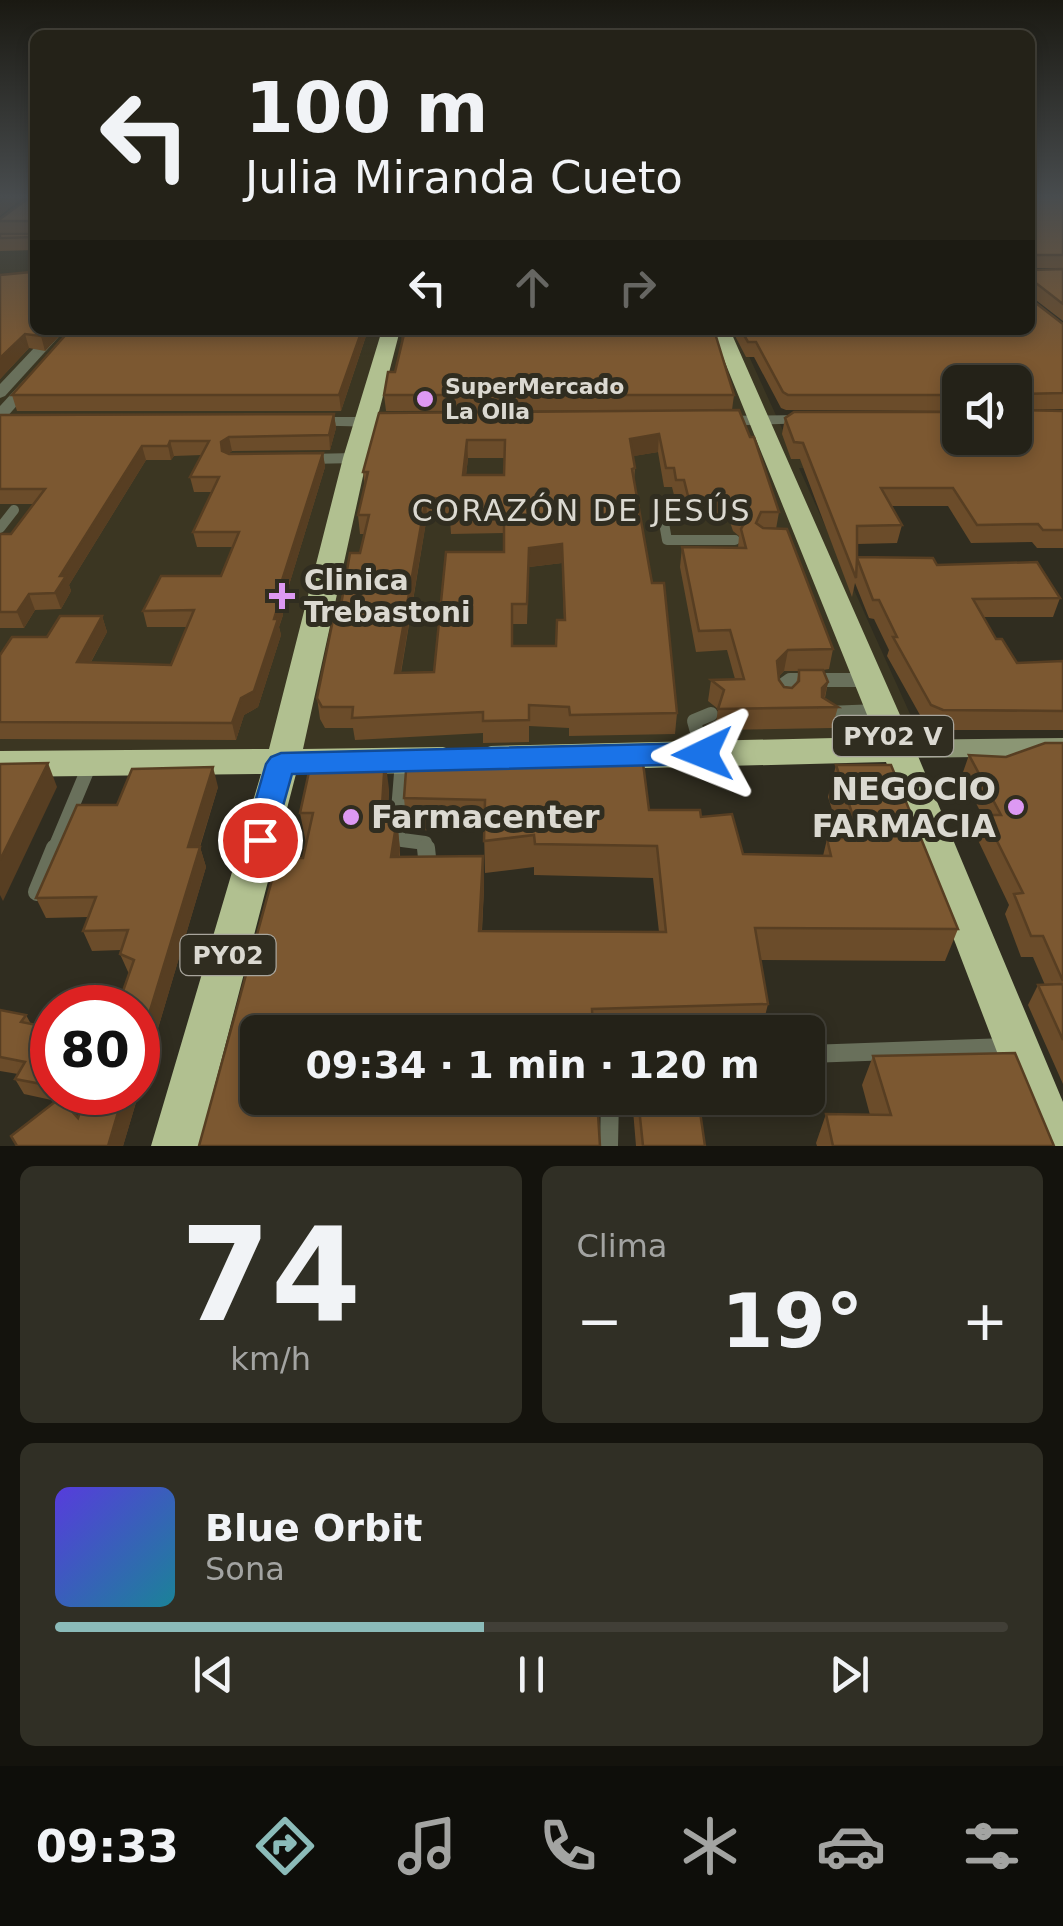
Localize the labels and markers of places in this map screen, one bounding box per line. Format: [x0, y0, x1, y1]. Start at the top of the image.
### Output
place label: SuperMercado La Olla [445, 374, 624, 424]
marker: SuperMercado La Olla [414, 388, 436, 410]
place label: Clinica Trebastoni [304, 564, 471, 629]
marker: Clinica Trebastoni [269, 583, 295, 609]
place label: NEGOCIO FARMACIA [812, 770, 996, 845]
marker: NEGOCIO FARMACIA [1005, 796, 1027, 818]
pin [218, 798, 303, 883]
place label: Farmacenter [371, 798, 600, 836]
marker: Farmacenter [340, 806, 362, 828]

